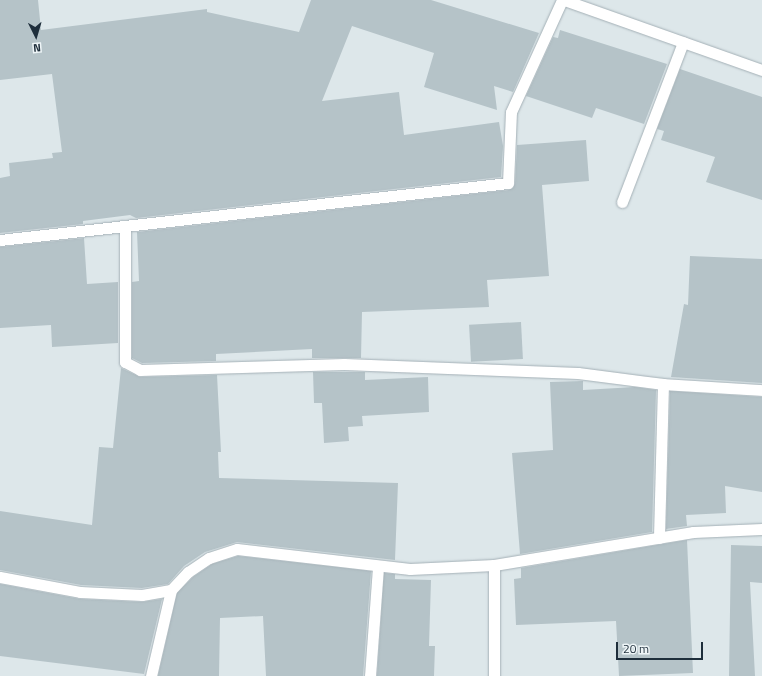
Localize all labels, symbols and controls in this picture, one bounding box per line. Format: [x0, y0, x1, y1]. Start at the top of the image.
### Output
north arrow [16, 16, 56, 56]
text: N [33, 40, 42, 56]
scale bar [618, 634, 705, 660]
text: 20 m [623, 639, 649, 658]

